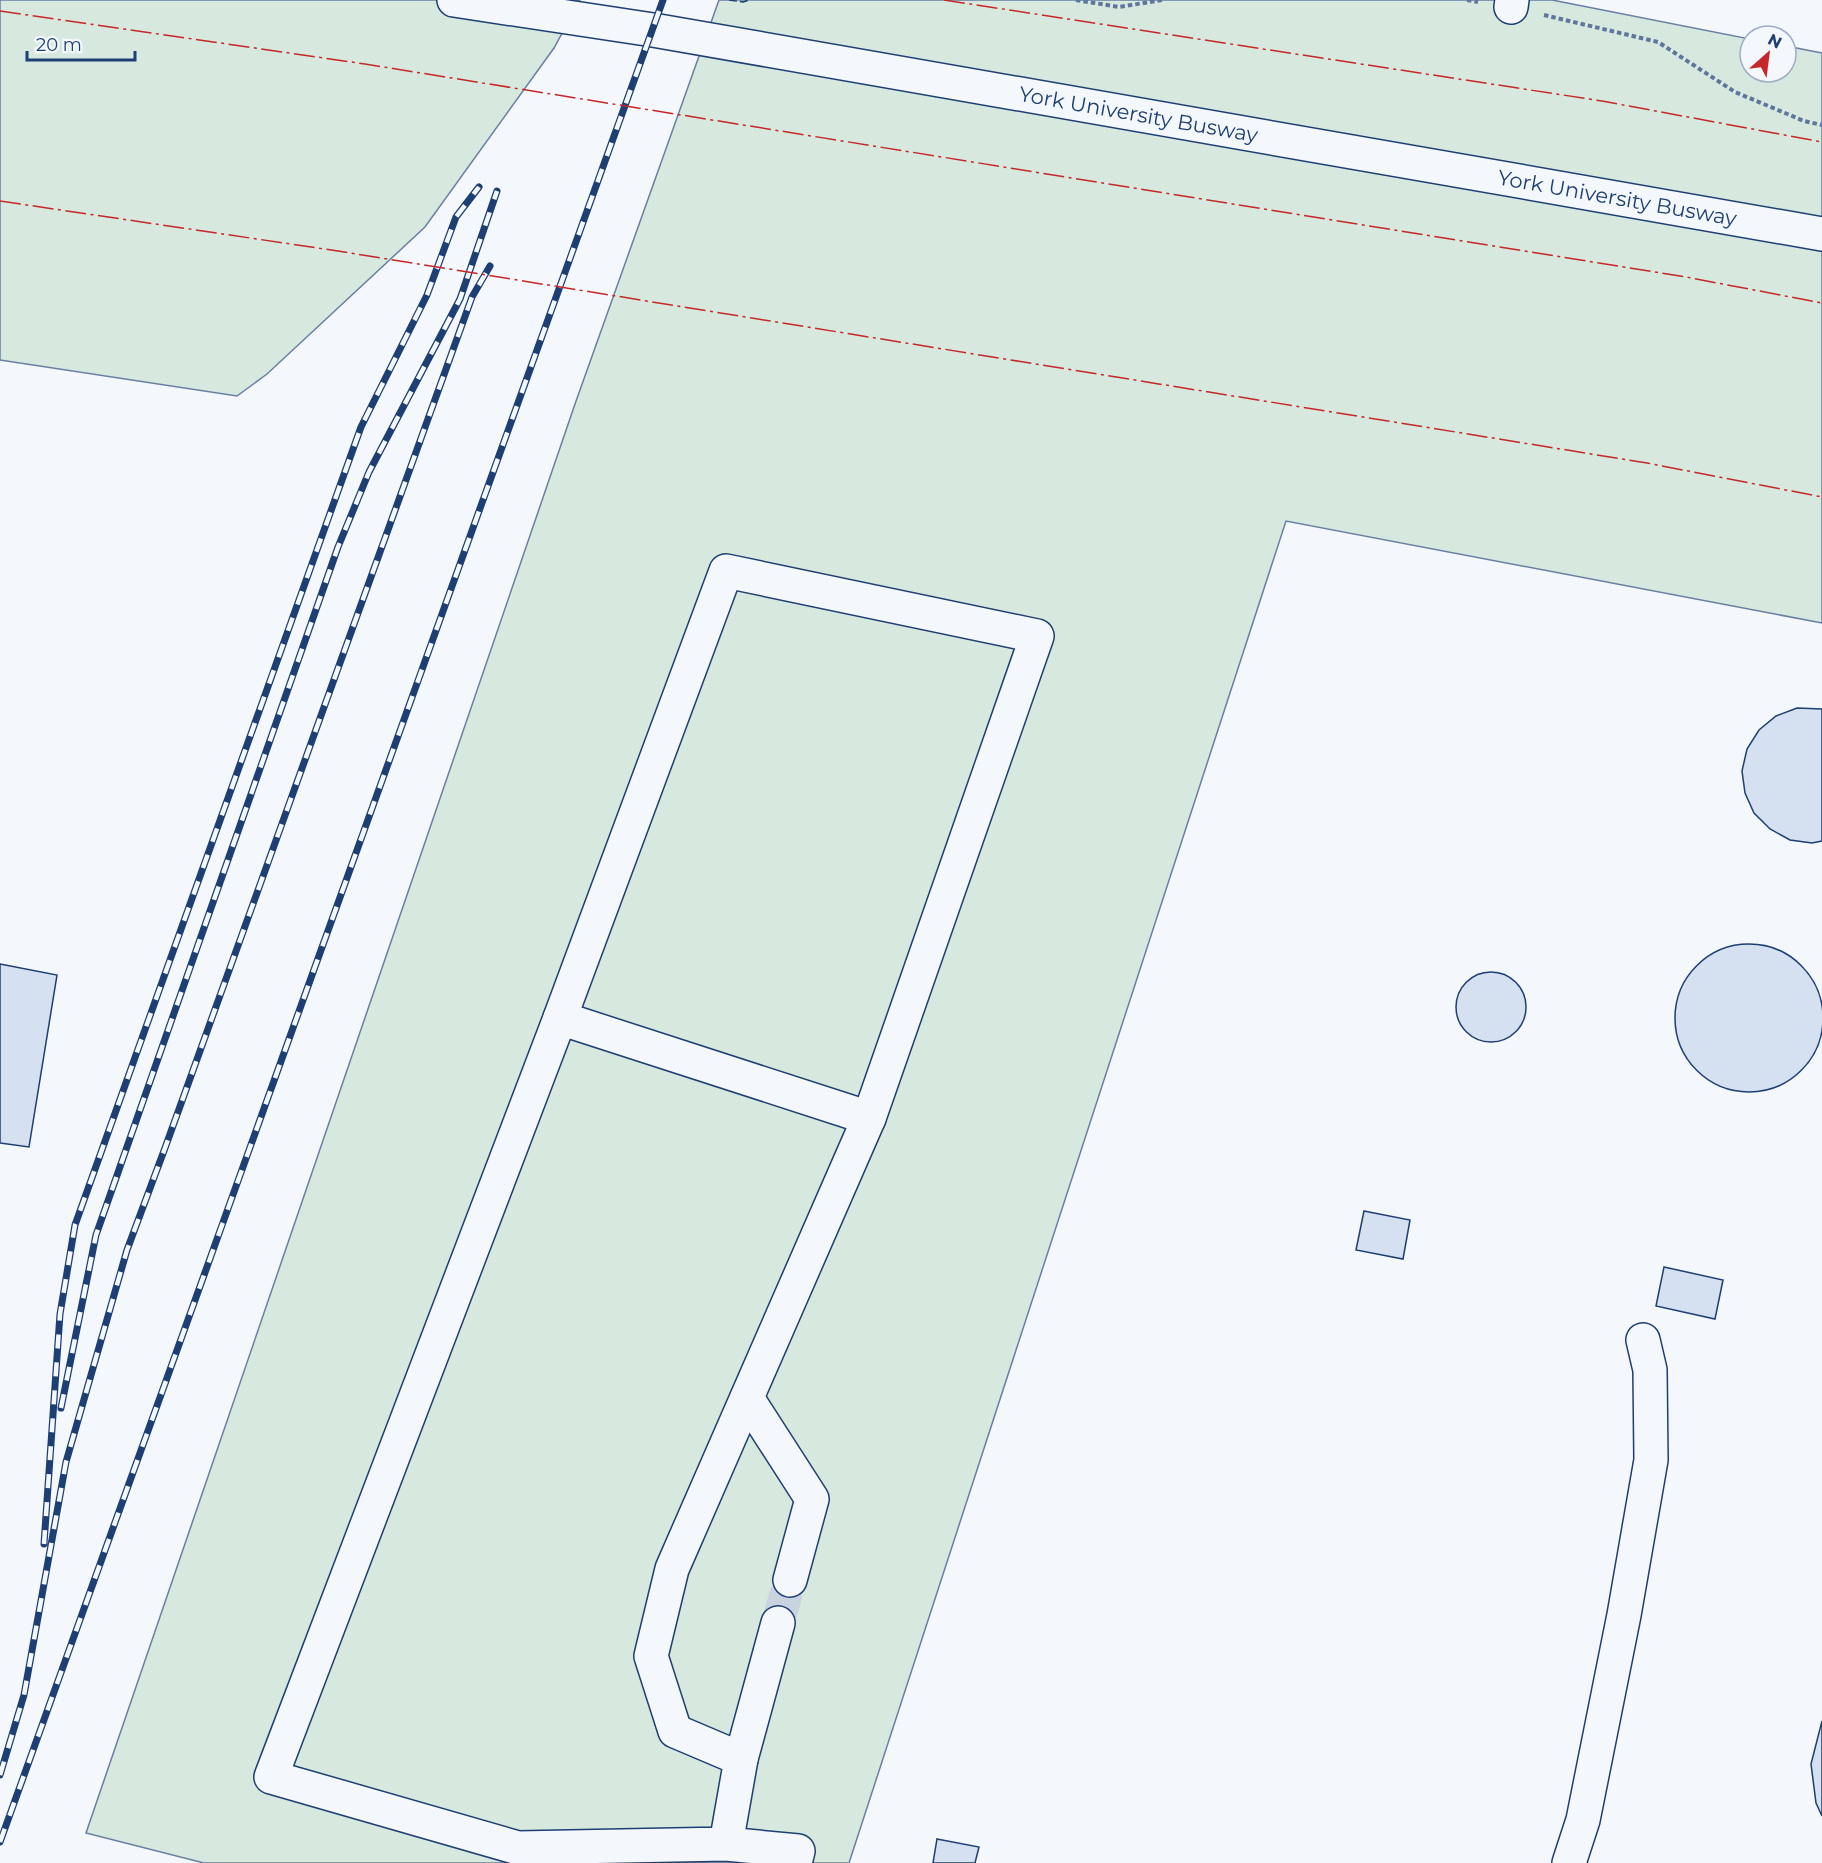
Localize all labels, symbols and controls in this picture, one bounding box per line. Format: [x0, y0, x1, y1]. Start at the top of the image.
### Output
scale bar [27, 24, 135, 62]
north arrow [1738, 24, 1798, 84]
text: N [1765, 30, 1785, 53]
text: 20 m [36, 34, 82, 56]
street label: York University Busway [1017, 81, 1261, 147]
street label: York University Busway [1496, 165, 1739, 231]

